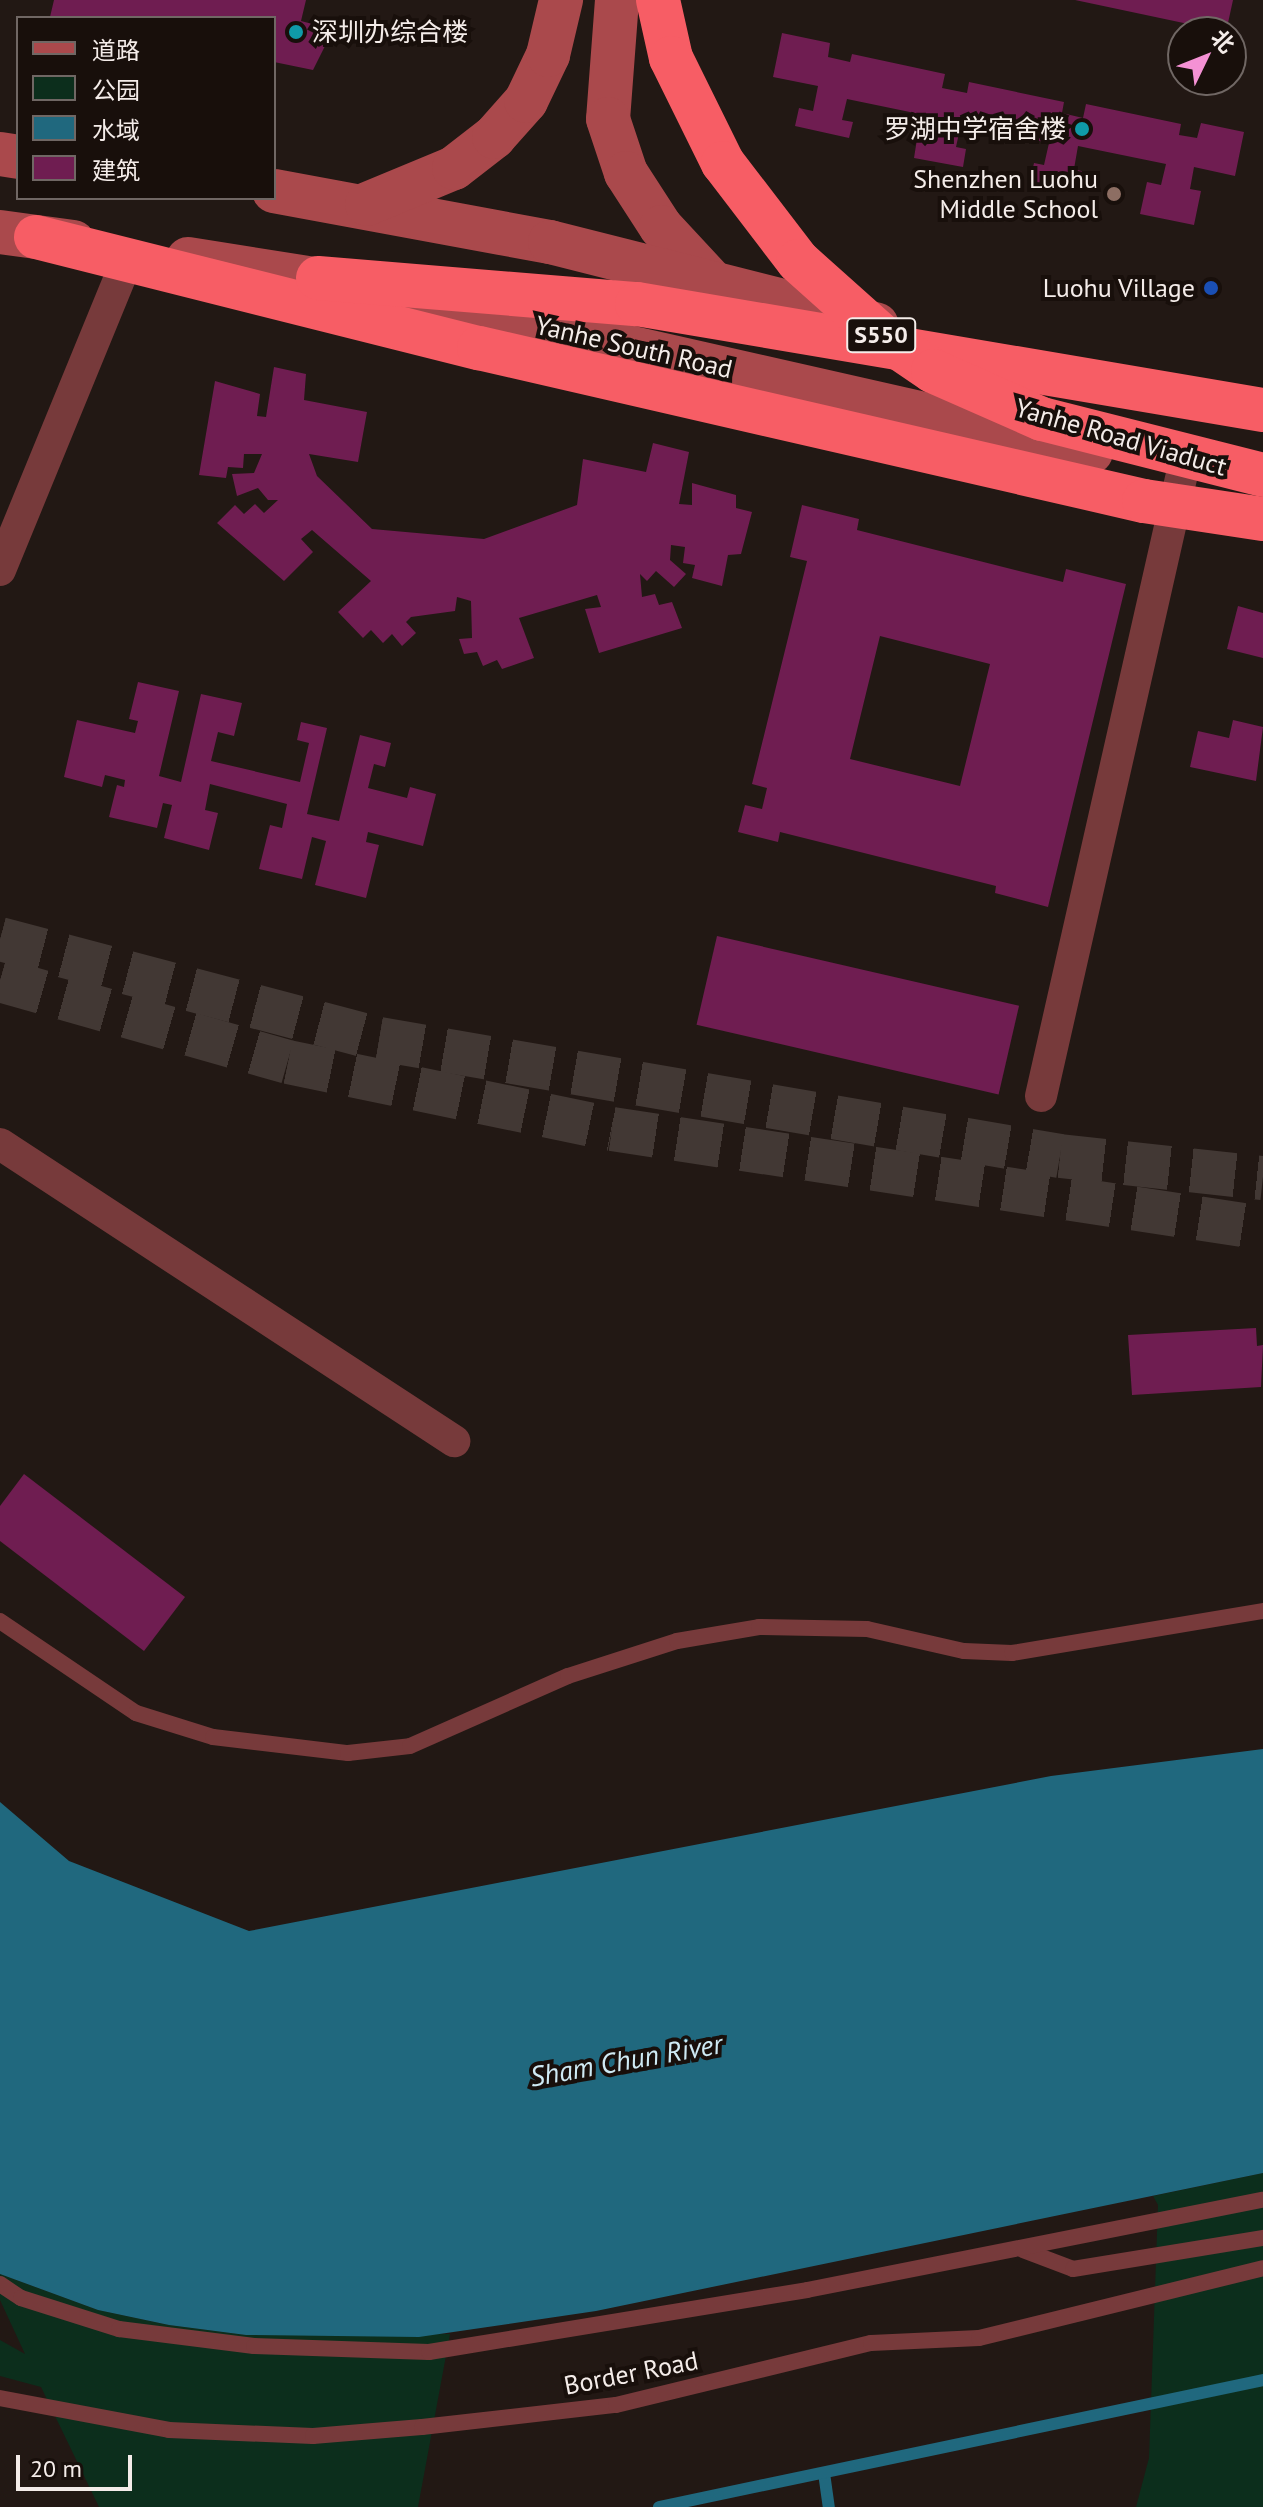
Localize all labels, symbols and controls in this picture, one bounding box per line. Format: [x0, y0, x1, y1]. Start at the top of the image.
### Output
legend [16, 16, 276, 200]
place label: 深圳办综合楼 [312, 16, 468, 48]
north arrow [1167, 16, 1247, 96]
marker: 深圳办综合楼 [287, 23, 305, 41]
text: 北 [1205, 23, 1241, 59]
text: 道路 [92, 35, 140, 66]
text: 公园 [92, 75, 140, 106]
place label: 罗湖中学宿舍楼 [884, 113, 1066, 145]
text: 水域 [92, 115, 140, 146]
marker: 罗湖中学宿舍楼 [1073, 120, 1091, 138]
text: 建筑 [92, 155, 140, 186]
place label: Shenzhen Luohu Middle School [913, 163, 1098, 224]
marker: Shenzhen Luohu Middle School [1105, 185, 1123, 203]
place label: Luohu Village [1042, 272, 1195, 304]
marker: Luohu Village [1202, 279, 1220, 297]
street label: Yanhe South Road [533, 309, 735, 385]
road number: S550 [845, 315, 917, 355]
street label: Yanhe Road Viaduct [1011, 392, 1231, 482]
water label: Sham Chun River [527, 2027, 725, 2093]
street label: Border Road [561, 2345, 701, 2401]
scale bar [20, 2439, 136, 2489]
text: 20 m [30, 2453, 82, 2484]

